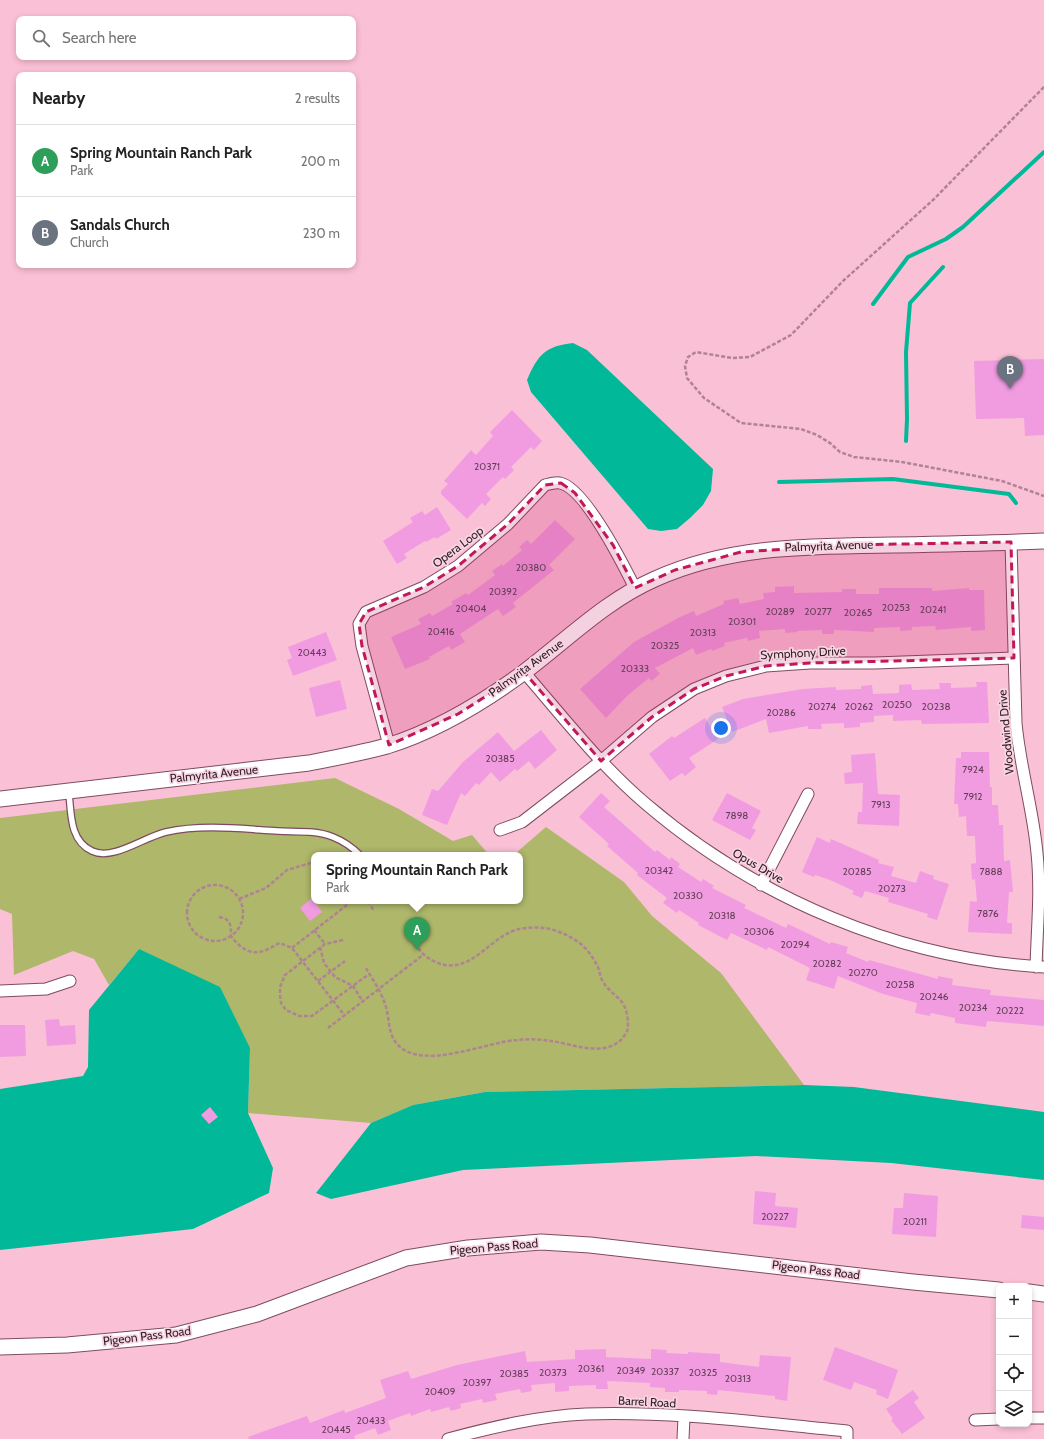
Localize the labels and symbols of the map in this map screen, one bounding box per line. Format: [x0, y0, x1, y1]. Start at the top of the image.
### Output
pin: B [997, 356, 1023, 389]
house number: 20371 [474, 460, 500, 473]
street label: Opera Loop [429, 522, 486, 571]
street label: Palmyrita Avenue [784, 536, 874, 555]
house number: 20380 [516, 561, 546, 574]
house number: 20392 [489, 585, 517, 598]
house number: 20253 [882, 601, 910, 614]
house number: 20404 [456, 602, 487, 615]
house number: 20241 [920, 603, 946, 616]
house number: 20289 [765, 605, 795, 618]
house number: 20277 [804, 605, 832, 618]
house number: 20265 [844, 606, 872, 619]
house number: 20301 [728, 615, 756, 628]
house number: 20416 [428, 625, 455, 638]
house number: 20313 [690, 626, 716, 639]
street label: Palmyrita Avenue [485, 635, 566, 700]
house number: 20325 [651, 639, 679, 652]
street label: Symphony Drive [760, 643, 846, 662]
house number: 20443 [297, 646, 327, 659]
house number: 20333 [621, 662, 649, 675]
street label: Woodwind Drive [994, 689, 1017, 775]
house number: 20250 [882, 698, 912, 711]
house number: 20274 [808, 700, 836, 713]
house number: 20262 [845, 700, 873, 713]
house number: 20238 [922, 700, 950, 713]
house number: 20286 [766, 706, 796, 719]
your location [711, 718, 731, 738]
house number: 20385 [485, 752, 515, 765]
street label: Palmyrita Avenue [169, 761, 259, 786]
house number: 7924 [962, 763, 984, 776]
house number: 7912 [963, 790, 983, 803]
house number: 7913 [871, 798, 891, 811]
house number: 7898 [726, 809, 748, 822]
street label: Opus Drive [730, 845, 787, 886]
house number: 20342 [645, 864, 673, 877]
house number: 20285 [843, 865, 871, 878]
house number: 7888 [979, 865, 1003, 878]
house number: 20273 [878, 882, 906, 895]
house number: 20330 [673, 889, 703, 902]
house number: 7876 [977, 907, 999, 920]
house number: 20318 [709, 909, 735, 922]
pin: A [404, 917, 430, 950]
house number: 20306 [744, 925, 774, 938]
house number: 20294 [781, 938, 810, 951]
house number: 20282 [813, 957, 841, 970]
house number: 20270 [848, 966, 878, 979]
house number: 20258 [886, 978, 914, 991]
house number: 20246 [920, 990, 949, 1003]
house number: 20234 [959, 1001, 988, 1014]
house number: 20222 [996, 1004, 1024, 1017]
house number: 20227 [761, 1210, 789, 1223]
house number: 20211 [903, 1215, 927, 1228]
street label: Pigeon Pass Road [449, 1235, 539, 1258]
street label: Pigeon Pass Road [771, 1257, 861, 1282]
street label: Pigeon Pass Road [102, 1323, 192, 1348]
house number: 20361 [578, 1362, 604, 1375]
house number: 20349 [616, 1364, 646, 1377]
house number: 20337 [651, 1365, 679, 1378]
house number: 20373 [539, 1366, 567, 1379]
house number: 20325 [689, 1366, 717, 1379]
house number: 20385 [499, 1367, 529, 1380]
house number: 20313 [725, 1372, 751, 1385]
house number: 20397 [463, 1376, 491, 1389]
house number: 20409 [425, 1385, 456, 1398]
street label: Barrel Road [618, 1392, 676, 1411]
house number: 20433 [357, 1414, 385, 1427]
house number: 20445 [321, 1423, 351, 1436]

